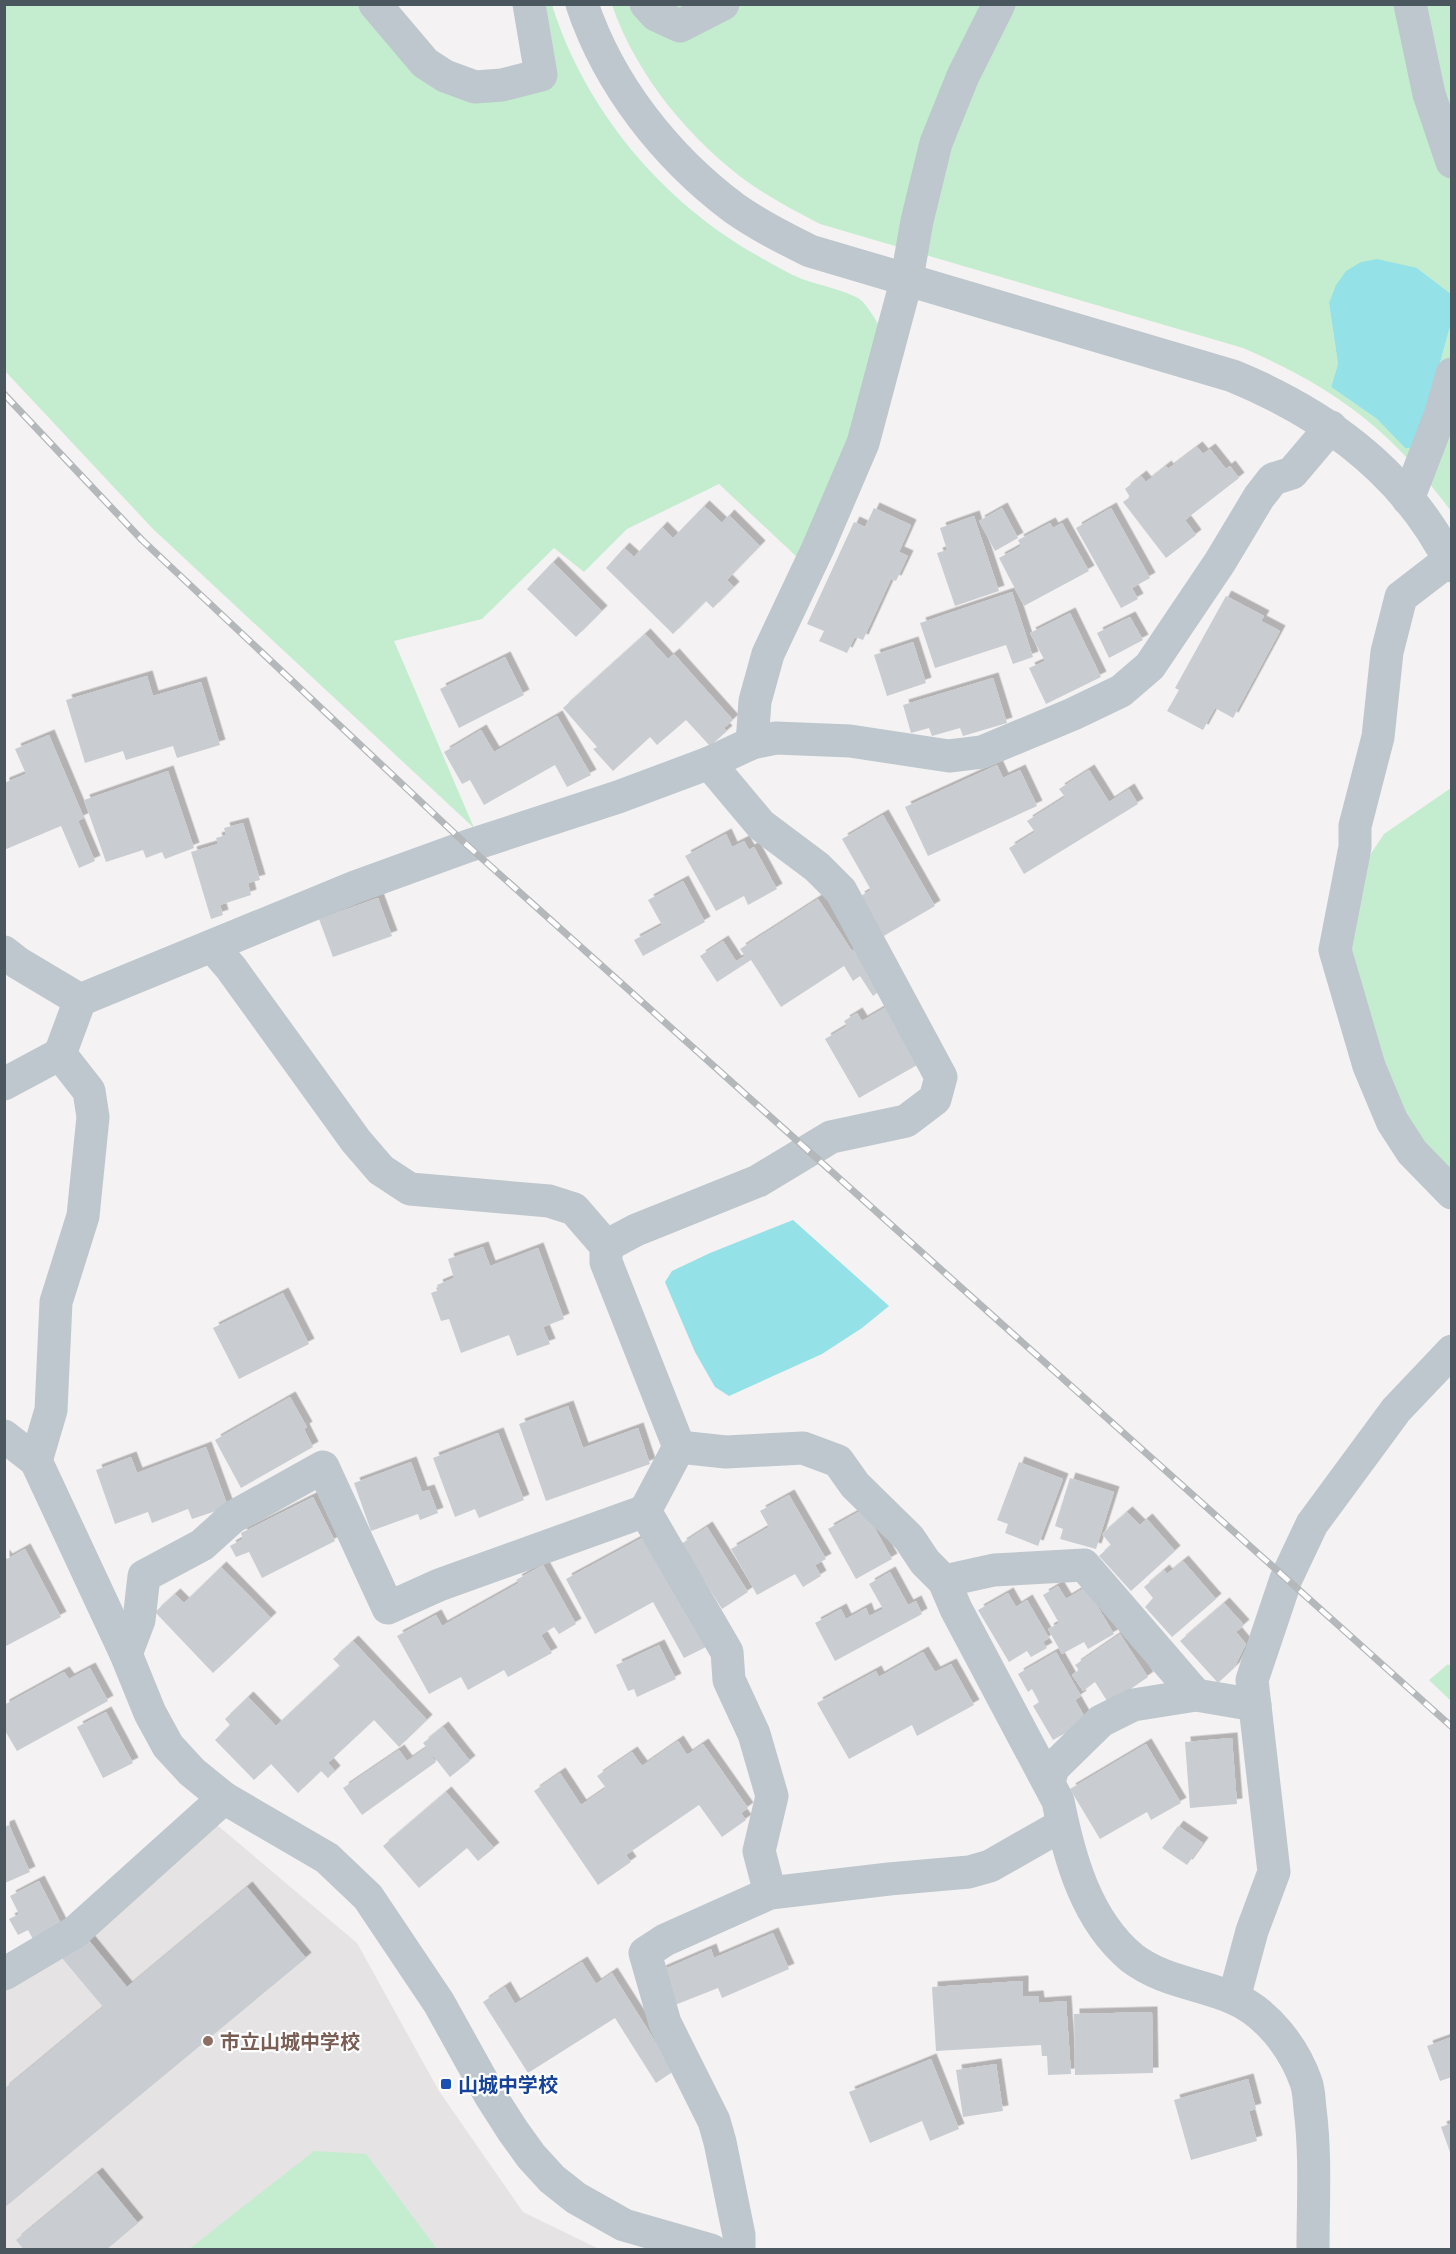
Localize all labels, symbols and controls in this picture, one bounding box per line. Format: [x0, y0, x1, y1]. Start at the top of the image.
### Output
place label: 市立山城中学校 [220, 2029, 360, 2054]
marker: 市立山城中学校 [201, 2034, 215, 2048]
place label: 山城中学校 [458, 2072, 558, 2097]
marker: 山城中学校 [439, 2077, 453, 2091]

